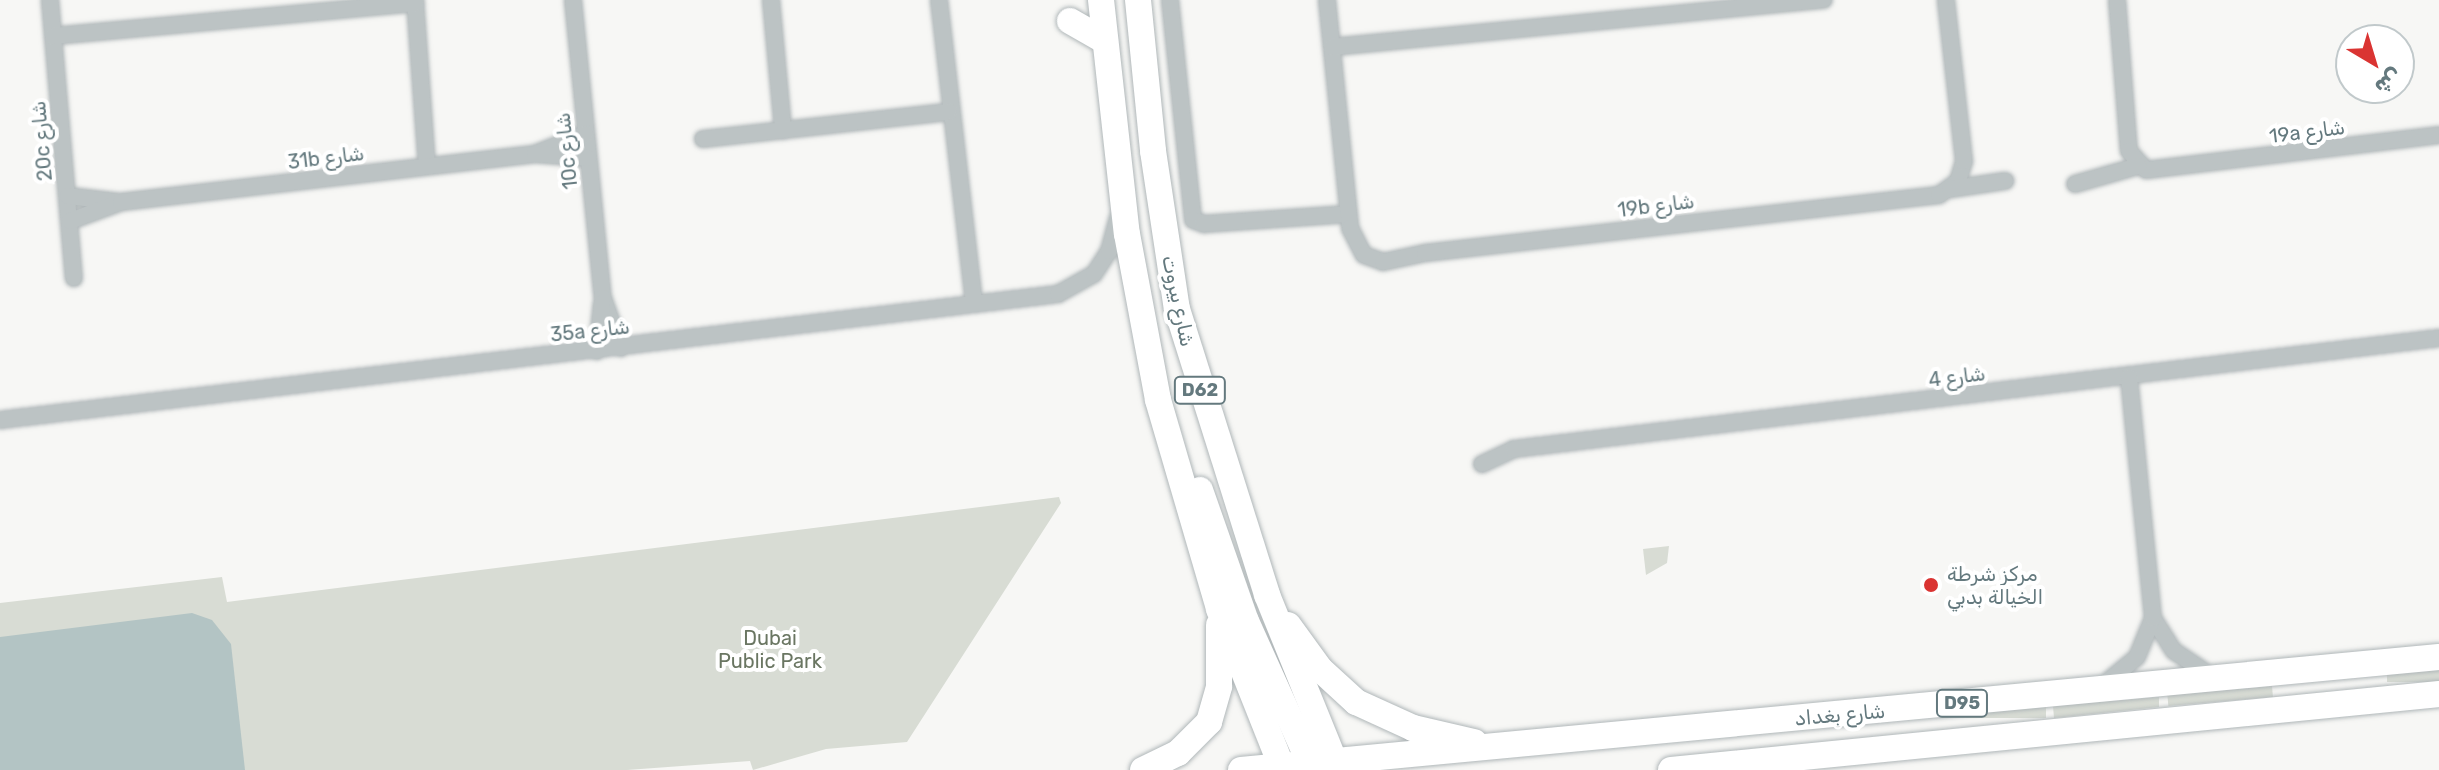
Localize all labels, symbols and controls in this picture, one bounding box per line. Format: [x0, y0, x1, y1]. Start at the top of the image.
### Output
north arrow [2335, 24, 2415, 104]
text: ش [2370, 63, 2408, 101]
street label: 20c شارع [27, 100, 57, 182]
street label: 10c شارع [551, 111, 583, 191]
street label: 19a شارع [2268, 115, 2346, 149]
street label: 31b شارع [286, 141, 366, 175]
street label: 19b شارع [1616, 189, 1696, 223]
street label: شارع بيروت [1157, 253, 1199, 349]
street label: 35a شارع [549, 315, 631, 347]
street label: شارع 4 [1927, 362, 1987, 392]
road number: D62 [1172, 376, 1228, 404]
place label: مركز شرطة الخيالة بدبي [1947, 562, 2043, 609]
marker: مركز شرطة الخيالة بدبي [1922, 576, 1940, 594]
park label: Dubai Public Park [718, 626, 822, 673]
road number: D95 [1934, 689, 1990, 717]
street label: شارع بغداد [1794, 699, 1886, 731]

